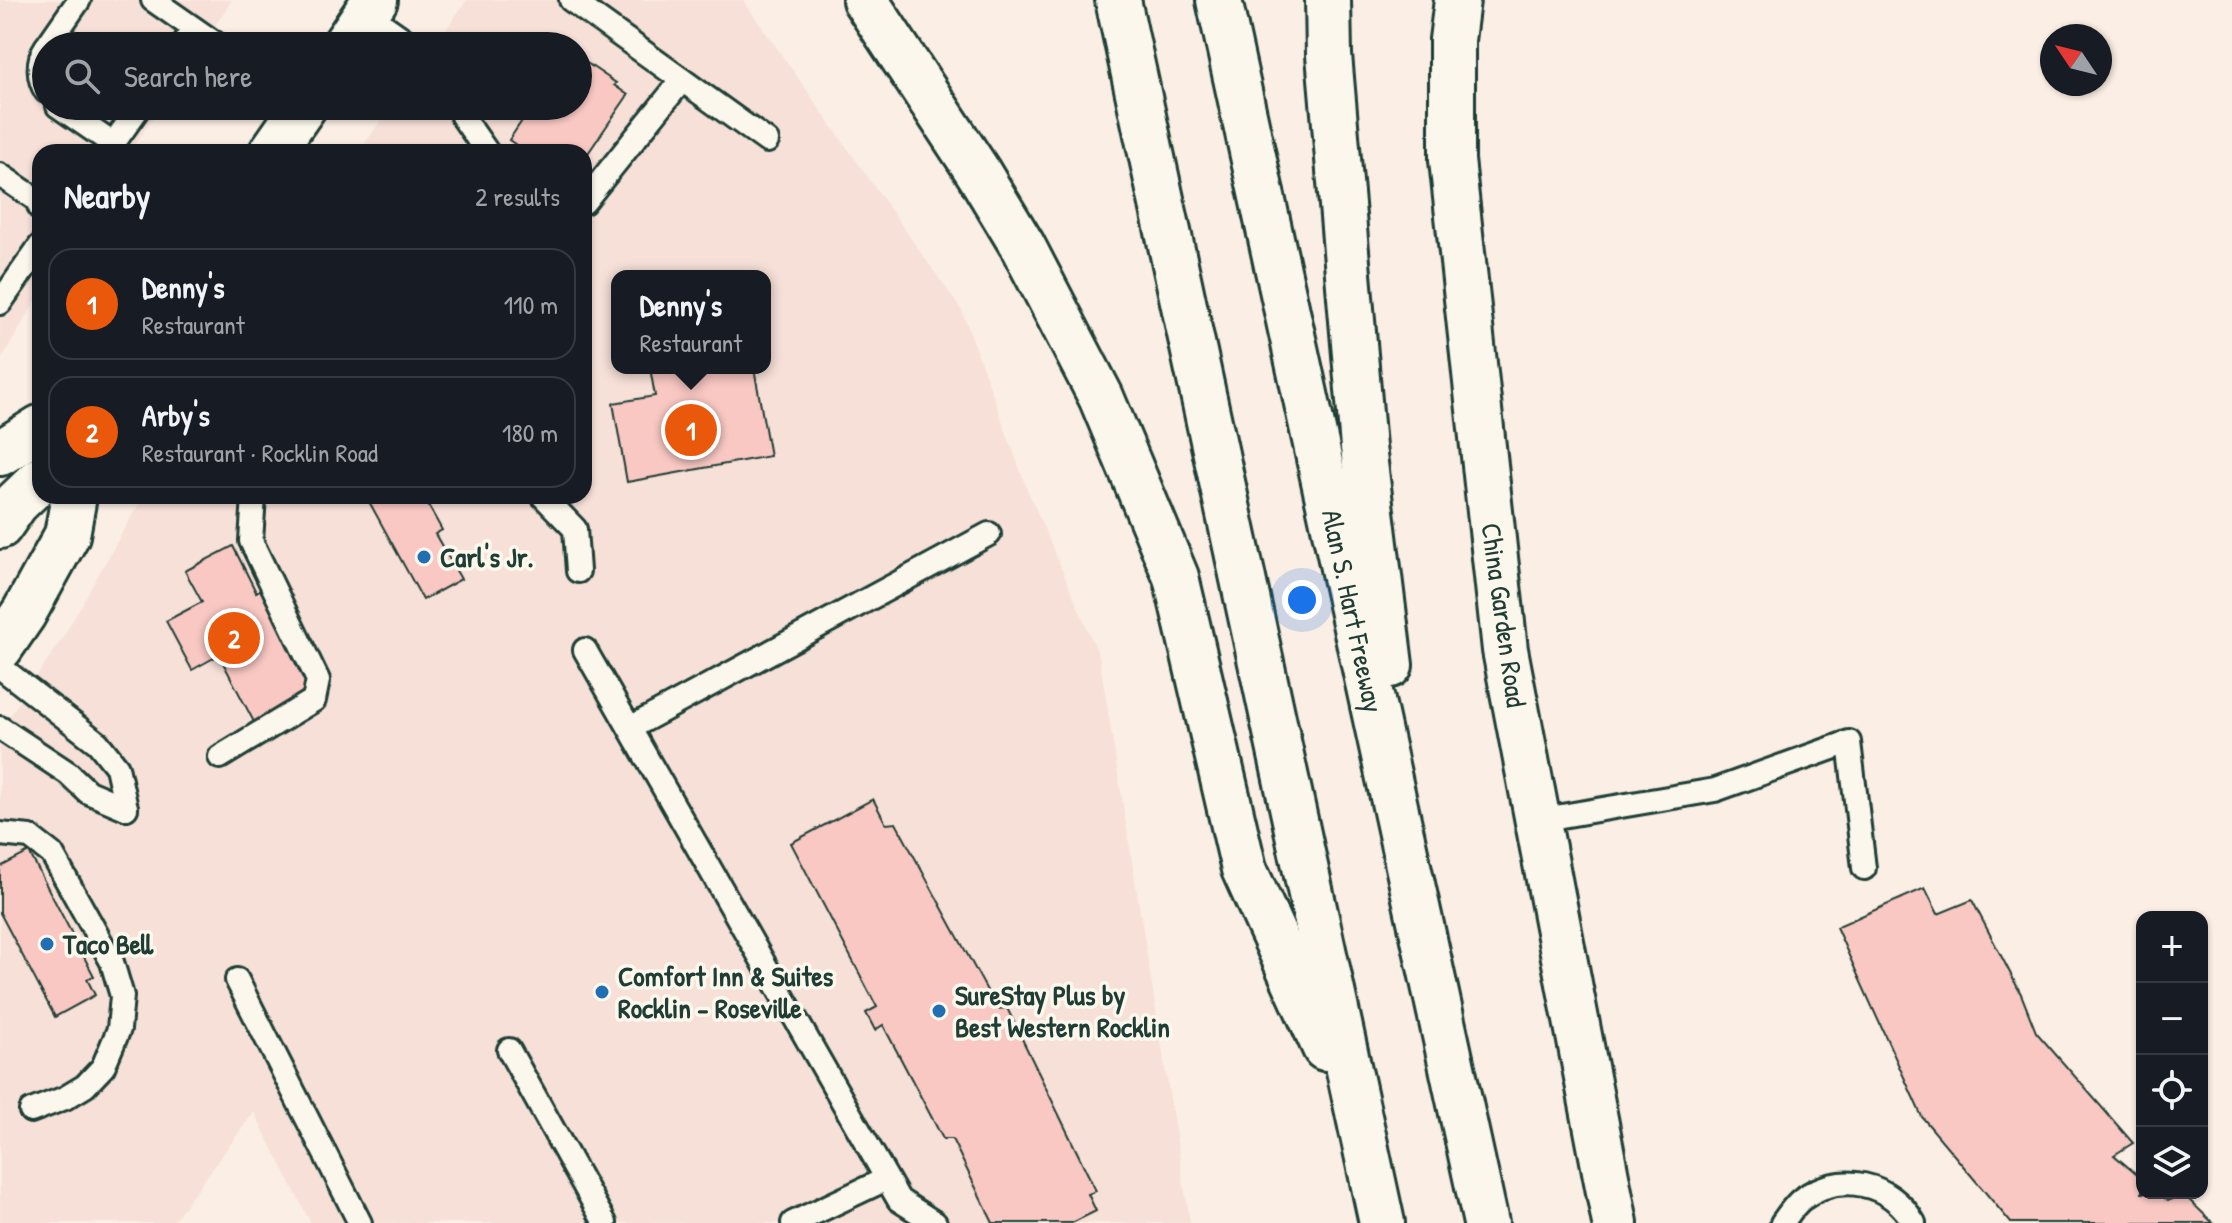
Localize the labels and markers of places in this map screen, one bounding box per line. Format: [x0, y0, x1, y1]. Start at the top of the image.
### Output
pin: 1 [665, 400, 717, 460]
place label: Carl's Jr. [440, 538, 534, 576]
marker: Carl's Jr. [415, 548, 433, 566]
pin: 2 [208, 608, 260, 668]
place label: Taco Bell [62, 925, 154, 963]
marker: Taco Bell [38, 935, 56, 953]
place label: Comfort Inn & Suites Rocklin - Roseville [618, 957, 834, 1027]
place label: SureStay Plus by Best Western Rocklin [955, 976, 1170, 1046]
marker: Comfort Inn & Suites Rocklin - Roseville [593, 983, 611, 1001]
marker: SureStay Plus by Best Western Rocklin [930, 1002, 948, 1020]

